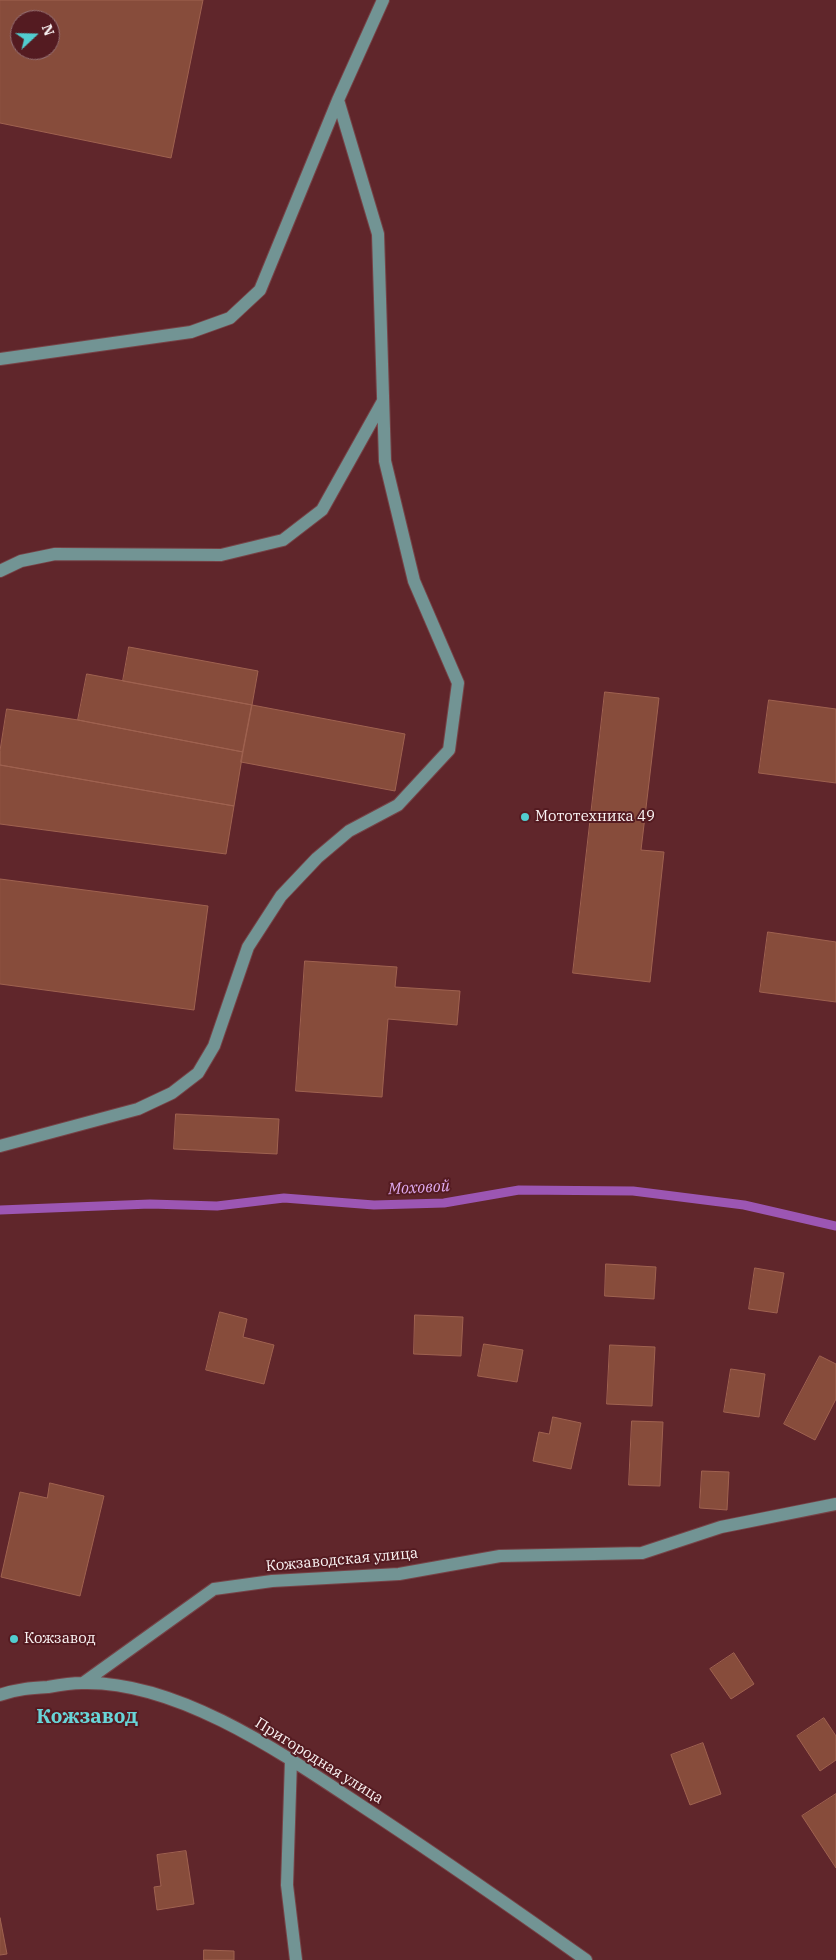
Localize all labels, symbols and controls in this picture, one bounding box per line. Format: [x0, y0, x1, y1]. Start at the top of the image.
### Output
north arrow [10, 10, 60, 60]
text: N [38, 22, 58, 38]
place label: Мототехника 49 [535, 808, 655, 826]
marker: Мототехника 49 [519, 811, 531, 823]
water label: Моховой [388, 1177, 450, 1199]
street label: Кожзаводская улица [265, 1544, 419, 1576]
place label: Кожзавод [24, 1630, 96, 1648]
marker: Кожзавод [8, 1633, 20, 1645]
district label: Кожзавод [36, 1705, 138, 1729]
street label: Пригородная улица [251, 1714, 387, 1808]

